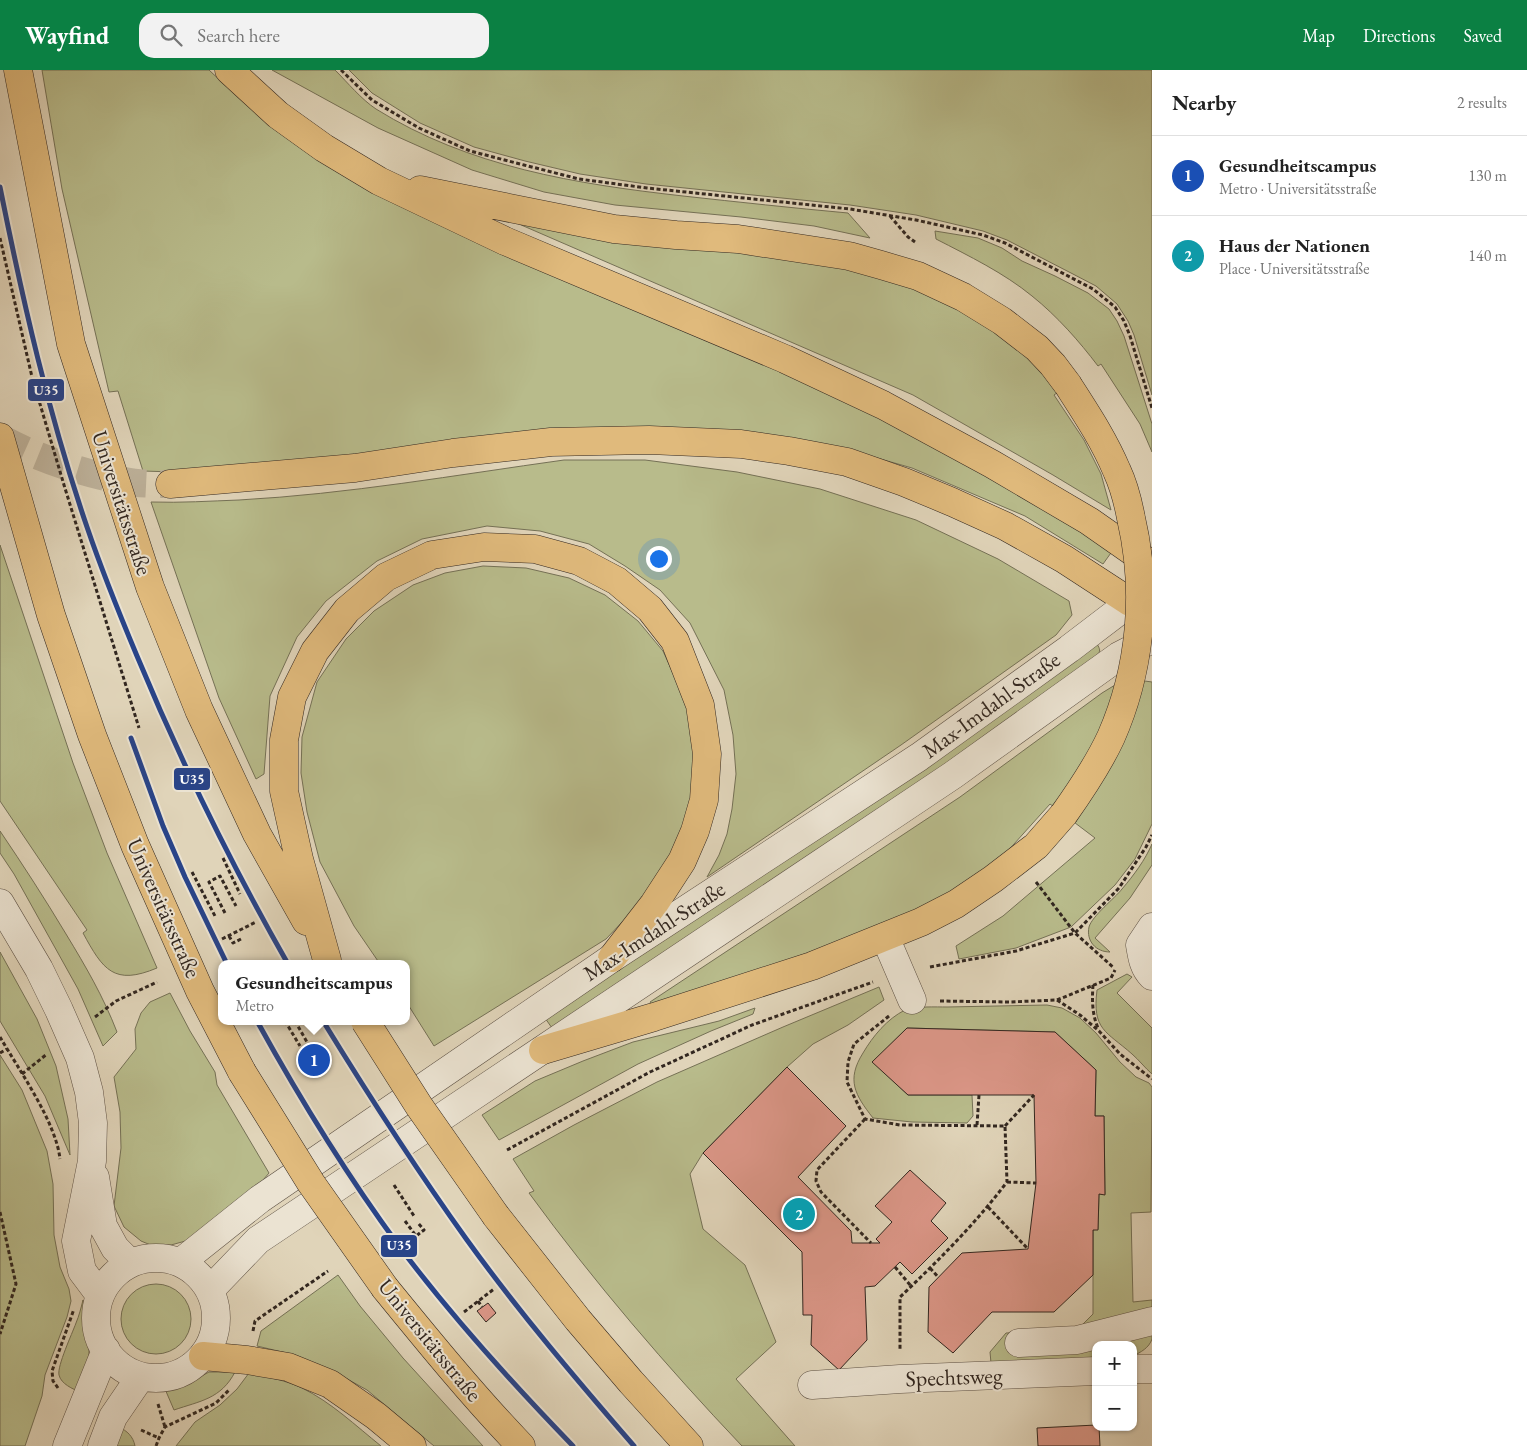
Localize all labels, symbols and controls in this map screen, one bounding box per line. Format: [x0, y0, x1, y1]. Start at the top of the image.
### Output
search box [139, 13, 489, 58]
text: Wayfind [25, 20, 109, 51]
icon: search [157, 21, 185, 49]
text: Search here [197, 23, 280, 48]
text: Map [1303, 24, 1335, 47]
text: Directions [1363, 24, 1435, 47]
text: Saved [1463, 24, 1502, 47]
text: Nearby [1172, 89, 1236, 116]
text: 2 results [1457, 92, 1507, 113]
text: Gesundheitscampus [1219, 153, 1376, 178]
text: 1 [1184, 165, 1192, 186]
text: 130 m [1468, 165, 1507, 186]
text: Metro · Universitätsstraße [1219, 178, 1377, 199]
text: Haus der Nationen [1219, 233, 1370, 258]
text: 2 [1184, 245, 1192, 266]
text: 140 m [1468, 245, 1507, 266]
text: Place · Universitätsstraße [1219, 258, 1369, 279]
line badge: U35 [27, 378, 65, 402]
text: U35 [33, 381, 59, 399]
street label: Universitätsstraße [85, 427, 159, 579]
your location [646, 546, 672, 572]
street label: Max-Imdahl-Straße [916, 645, 1066, 765]
line badge: U35 [173, 767, 211, 791]
text: U35 [179, 770, 205, 788]
street label: Universitätsstraße [120, 833, 208, 983]
street label: Max-Imdahl-Straße [577, 874, 731, 988]
popup [218, 960, 410, 1025]
text: Gesundheitscampus [235, 970, 393, 995]
text: Metro [235, 995, 274, 1016]
pin: 1 [298, 1041, 330, 1079]
pin: 2 [783, 1195, 815, 1233]
line badge: U35 [380, 1234, 418, 1258]
text: U35 [386, 1236, 412, 1254]
street label: Universitätsstraße [371, 1272, 489, 1408]
map controls [1092, 1341, 1137, 1431]
button: + [1092, 1341, 1137, 1386]
street label: Spechtsweg [905, 1361, 1003, 1393]
button: − [1092, 1386, 1137, 1431]

